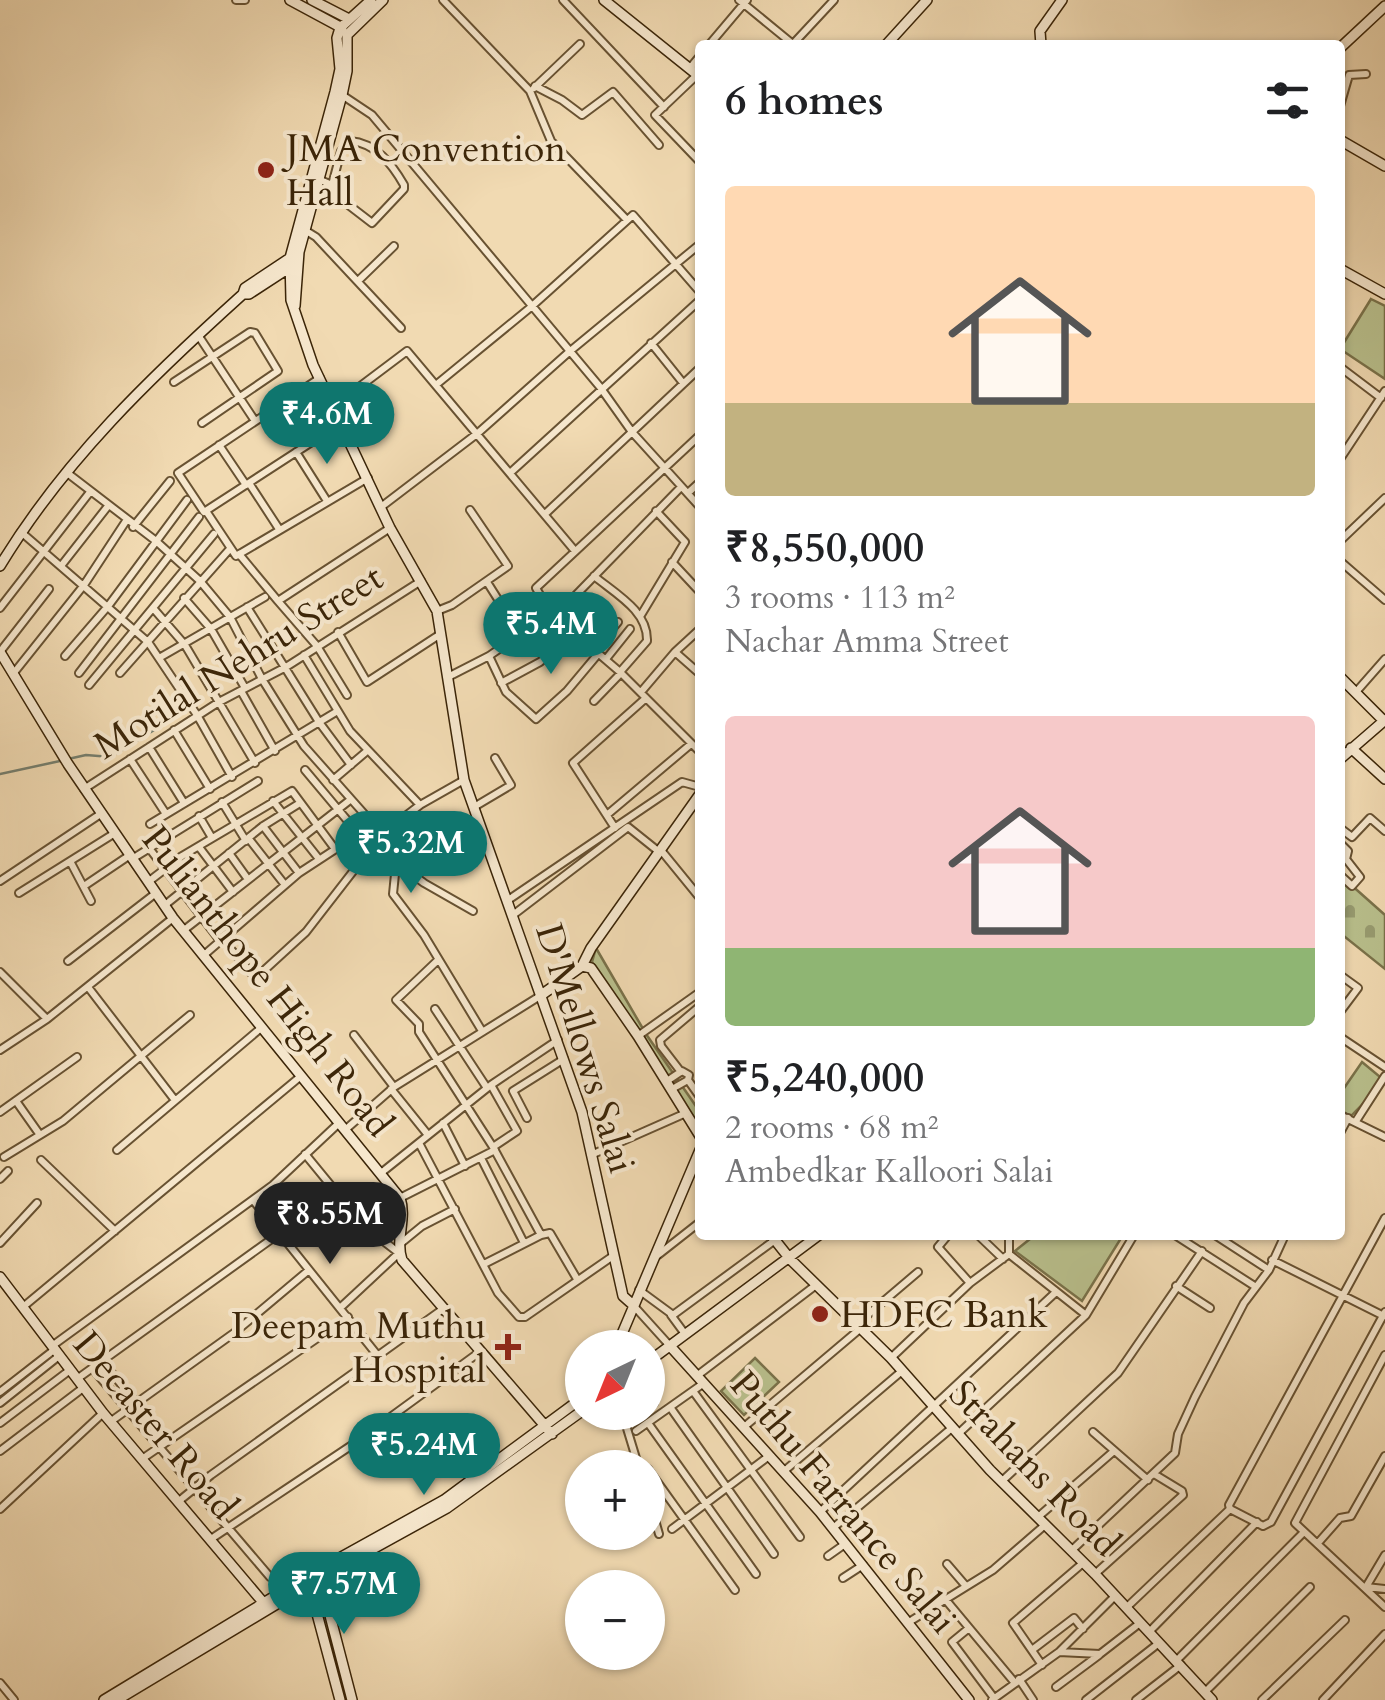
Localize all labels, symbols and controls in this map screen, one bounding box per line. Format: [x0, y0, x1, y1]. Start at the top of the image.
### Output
text: 6 homes [725, 72, 883, 129]
icon: filters [1260, 73, 1315, 128]
place label: JMA Convention Hall [281, 123, 566, 219]
marker: JMA Convention Hall [255, 159, 277, 181]
icon: home [930, 251, 1110, 431]
pin: ₹4.6M [257, 382, 397, 467]
text: ₹4.6M [281, 392, 373, 436]
text: ₹8,550,000 [725, 519, 924, 576]
street label: Motilal Nehru Street [84, 552, 393, 772]
text: 3 rooms · 113 m² [725, 576, 955, 620]
pin: ₹5.4M [481, 592, 621, 677]
text: ₹5.4M [505, 602, 597, 646]
text: Nachar Amma Street [725, 620, 1009, 664]
icon: home [930, 781, 1110, 961]
pin: ₹5.32M [330, 811, 492, 896]
street label: Pulianthope High Road [129, 815, 405, 1148]
text: ₹5.32M [357, 821, 465, 865]
street label: D'Mellows Salai [522, 917, 648, 1179]
text: ₹5,240,000 [725, 1049, 924, 1106]
text: 2 rooms · 68 m² [725, 1106, 938, 1150]
text: Ambedkar Kalloori Salai [725, 1150, 1053, 1194]
pin: ₹8.55M [249, 1182, 411, 1267]
text: ₹8.55M [276, 1192, 384, 1236]
place label: HDFC Bank [840, 1289, 1048, 1341]
place label: Deepam Muthu Hospital [231, 1300, 486, 1396]
marker: HDFC Bank [809, 1303, 831, 1325]
street label: Decaster Road [61, 1320, 250, 1531]
north arrow [565, 1330, 665, 1430]
map controls [565, 1330, 665, 1670]
marker: Deepam Muthu Hospital [495, 1334, 521, 1360]
street label: Puthu Farrance Salai [718, 1360, 969, 1645]
street label: Strahans Road [937, 1369, 1132, 1568]
pin: ₹5.24M [343, 1413, 505, 1498]
text: ₹5.24M [370, 1423, 478, 1467]
button: + [565, 1450, 665, 1550]
pin: ₹7.57M [263, 1552, 425, 1637]
text: ₹7.57M [290, 1562, 398, 1606]
button: − [565, 1570, 665, 1670]

